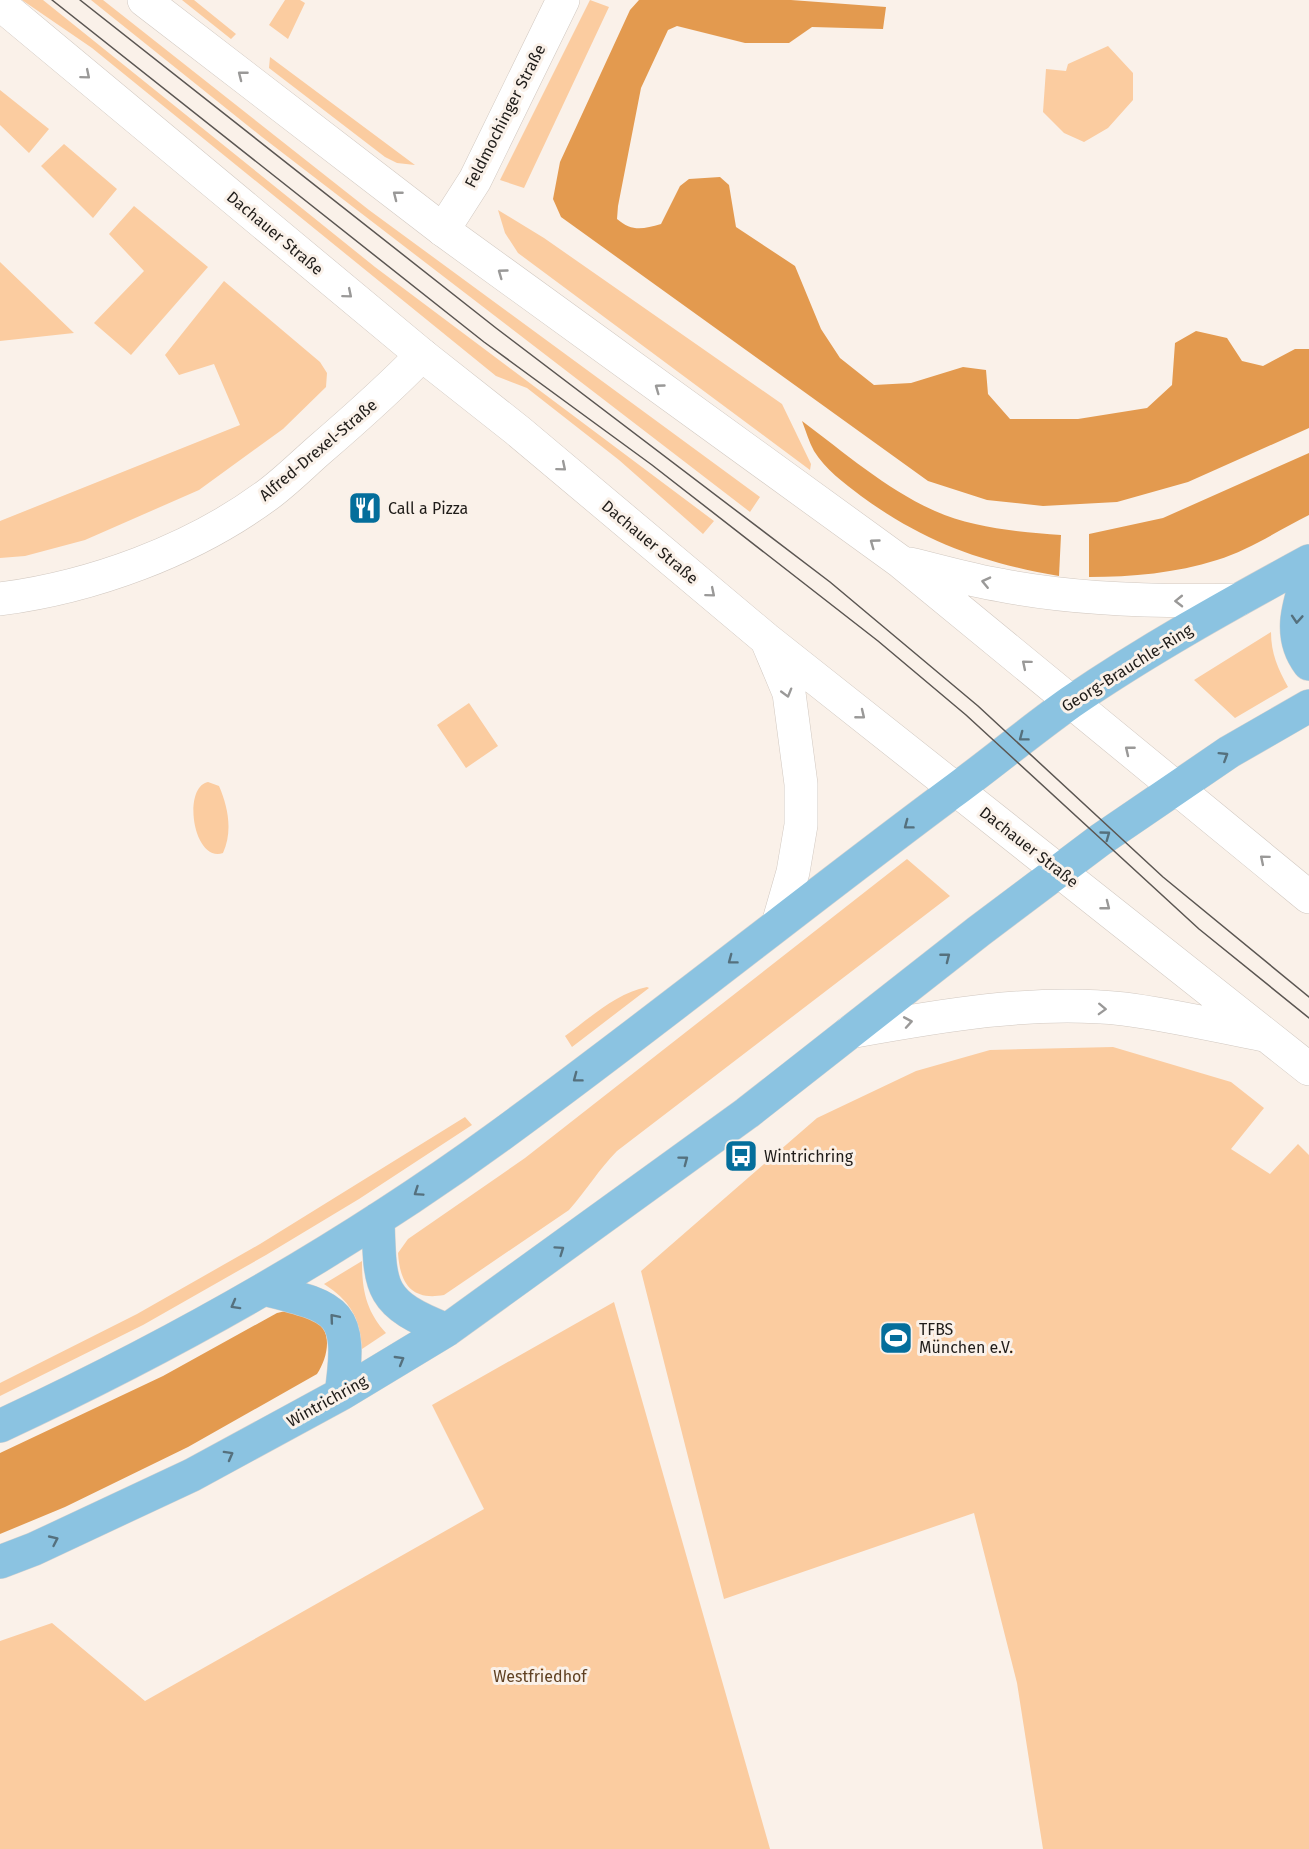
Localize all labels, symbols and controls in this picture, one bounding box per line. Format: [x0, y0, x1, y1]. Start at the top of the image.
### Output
street label: Feldmochinger Straße [461, 41, 549, 191]
one-way arrow [79, 68, 90, 79]
one-way arrow [238, 72, 249, 83]
street label: Dachauer Straße [223, 187, 327, 279]
one-way arrow [392, 191, 403, 202]
one-way arrow [497, 270, 508, 281]
one-way arrow [342, 286, 353, 297]
one-way arrow [655, 385, 666, 396]
street label: Alfred-Drexel-Straße [255, 395, 381, 505]
one-way arrow [555, 460, 566, 471]
restaurant icon: Call a Pizza [347, 490, 383, 526]
street label: Dachauer Straße [598, 496, 702, 588]
place label: Call a Pizza [388, 499, 468, 518]
one-way arrow [870, 539, 881, 550]
one-way arrow [981, 576, 991, 589]
one-way arrow [704, 586, 715, 597]
one-way arrow [1175, 595, 1184, 607]
one-way arrow [1290, 615, 1303, 624]
street label: Georg-Brauchle-Ring [1058, 620, 1197, 716]
one-way arrow [1022, 661, 1033, 672]
one-way arrow [780, 688, 793, 698]
one-way arrow [854, 707, 865, 718]
one-way arrow [1019, 730, 1030, 741]
one-way arrow [1125, 747, 1136, 758]
one-way arrow [1218, 751, 1228, 763]
street label: Dachauer Straße [976, 803, 1082, 891]
one-way arrow [904, 817, 915, 828]
one-way arrow [1100, 832, 1111, 843]
one-way arrow [1260, 856, 1271, 867]
one-way arrow [1099, 899, 1110, 910]
one-way arrow [728, 953, 739, 964]
one-way arrow [939, 954, 950, 965]
one-way arrow [1097, 1002, 1106, 1015]
one-way arrow [902, 1016, 912, 1029]
one-way arrow [573, 1071, 584, 1082]
bus stop icon: Wintrichring [723, 1138, 759, 1174]
place label: Wintrichring [764, 1147, 854, 1166]
one-way arrow [678, 1156, 689, 1167]
one-way arrow [414, 1185, 425, 1196]
one-way arrow [554, 1246, 565, 1257]
one-way arrow [230, 1298, 241, 1309]
one-way arrow [330, 1314, 341, 1325]
sports icon: TFBS München e.V. [878, 1320, 914, 1356]
place label: TFBS München e.V. [919, 1320, 1013, 1357]
one-way arrow [393, 1355, 404, 1367]
street label: Wintrichring [283, 1371, 371, 1431]
one-way arrow [223, 1451, 234, 1462]
one-way arrow [48, 1535, 59, 1547]
park label: Westfriedhof [493, 1667, 588, 1686]

